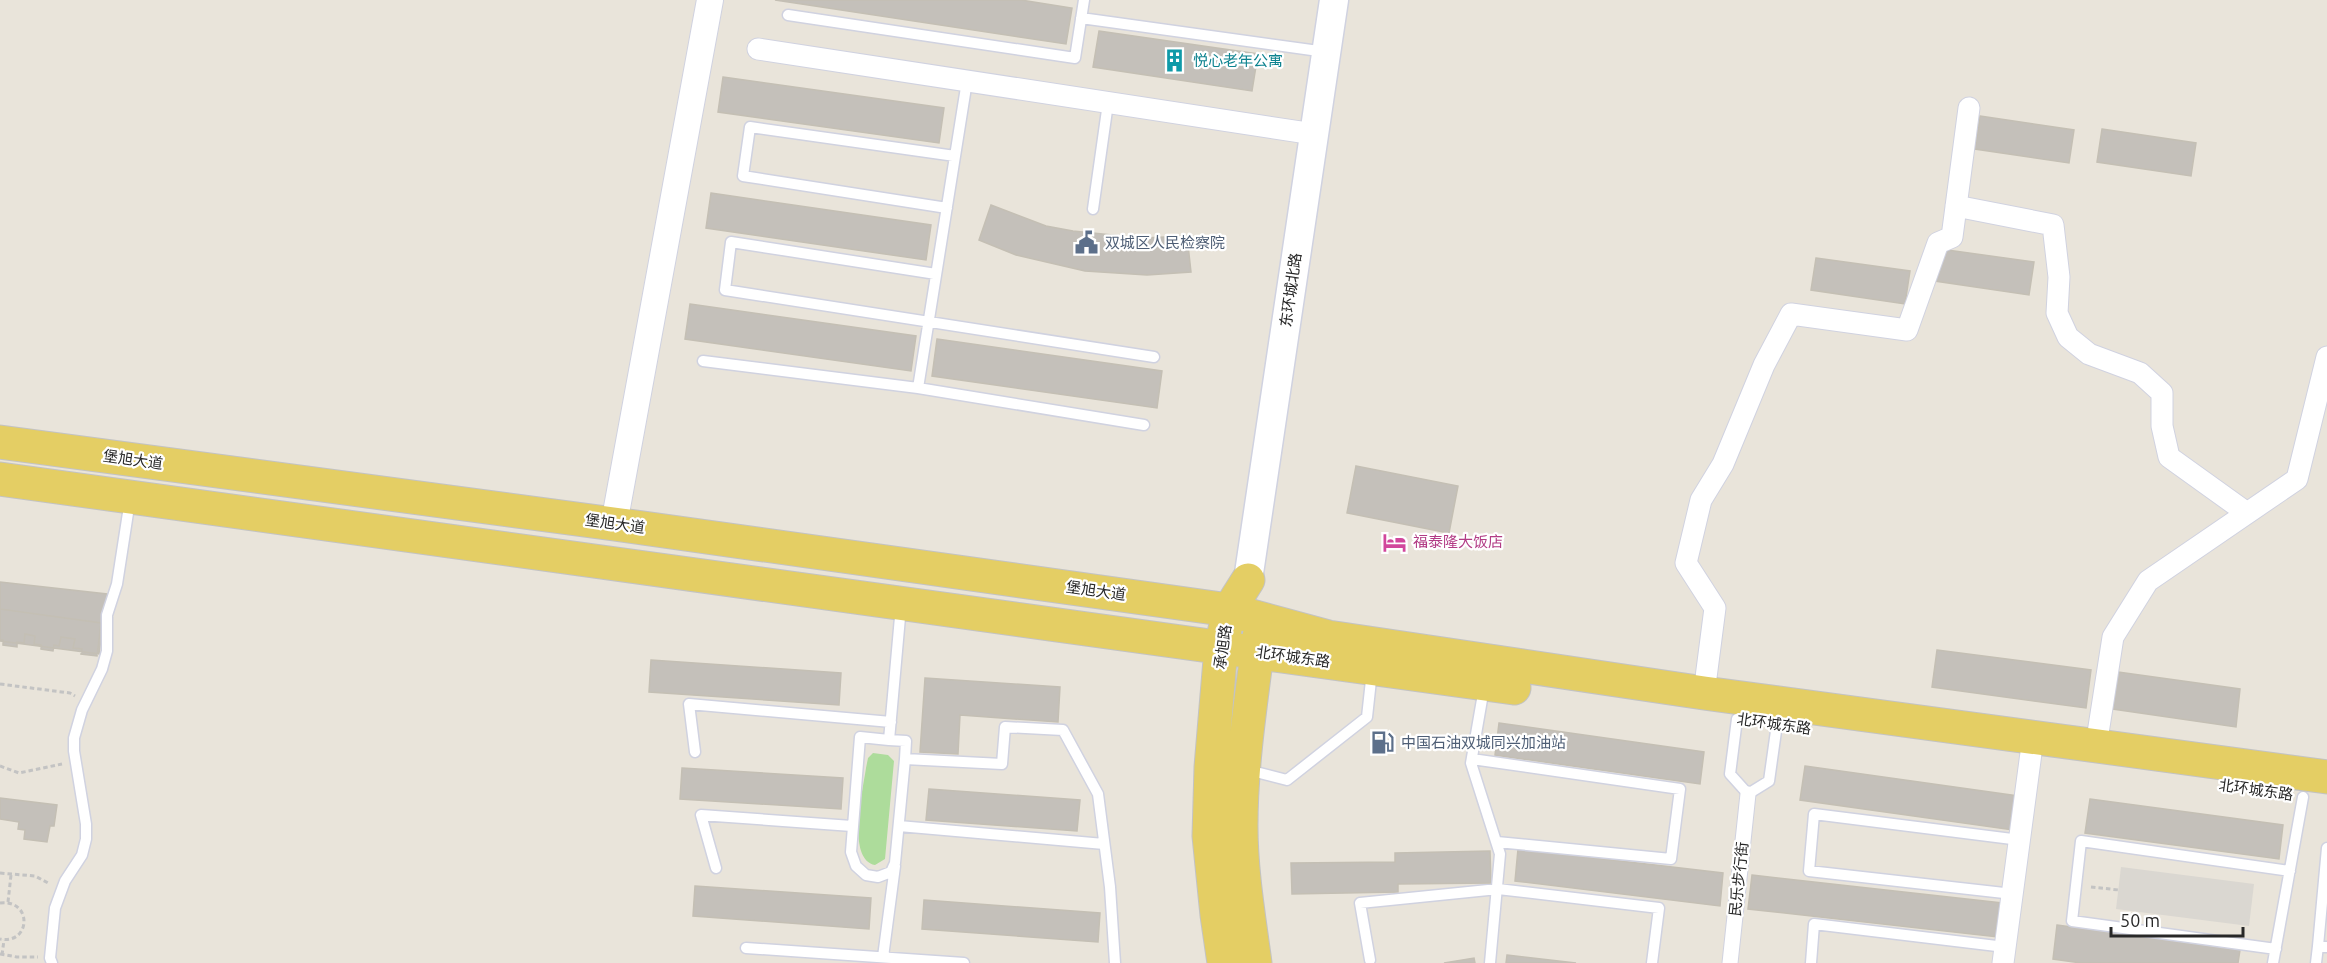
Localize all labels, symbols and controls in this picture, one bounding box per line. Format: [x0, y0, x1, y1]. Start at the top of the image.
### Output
building icon: 悦心老年公寓 [1162, 48, 1188, 74]
place label: 悦心老年公寓 [1193, 52, 1283, 69]
public building icon: 双城区人民检察院 [1074, 230, 1100, 256]
place label: 双城区人民检察院 [1105, 234, 1225, 251]
street label: 东环城北路 [1277, 252, 1304, 328]
street label: 堡旭大道 [102, 447, 164, 472]
street label: 堡旭大道 [584, 511, 646, 536]
hotel icon: 福泰隆大饭店 [1382, 529, 1408, 555]
place label: 福泰隆大饭店 [1413, 533, 1503, 550]
street label: 堡旭大道 [1065, 578, 1127, 603]
street label: 承旭路 [1211, 623, 1234, 670]
street label: 北环城东路 [1255, 643, 1331, 670]
street label: 北环城东路 [1736, 710, 1812, 737]
fuel station icon: 中国石油双城同兴加油站 [1370, 730, 1396, 756]
place label: 中国石油双城同兴加油站 [1401, 734, 1566, 751]
street label: 北环城东路 [2218, 776, 2294, 803]
street label: 民乐步行街 [1726, 841, 1751, 917]
scale bar [2111, 900, 2243, 938]
text: 50 m [2120, 910, 2160, 930]

